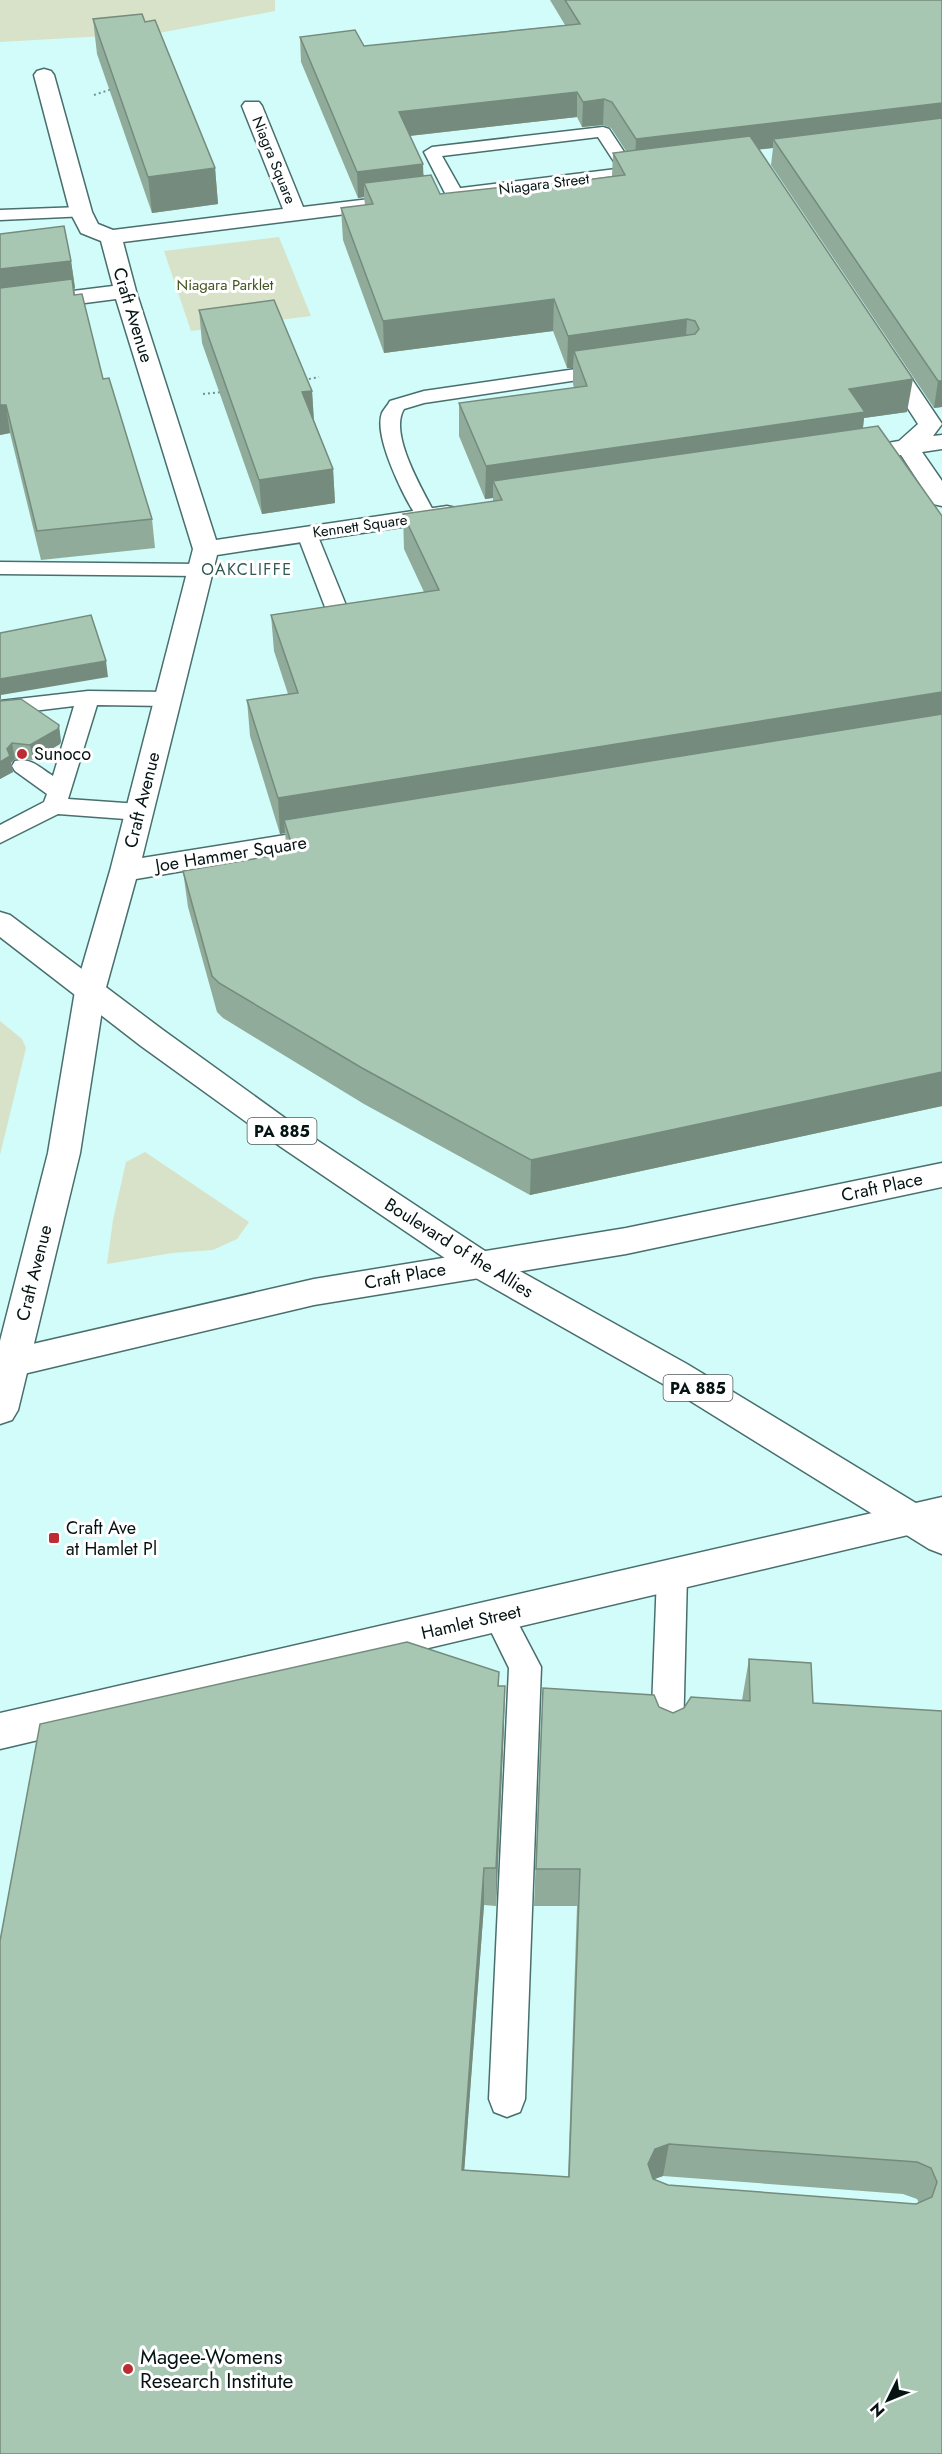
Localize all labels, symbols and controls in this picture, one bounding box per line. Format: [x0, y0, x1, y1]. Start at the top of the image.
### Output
street label: Niagra Square [246, 113, 302, 207]
street label: Niagara Street [497, 167, 591, 200]
street label: Craft Avenue [106, 264, 160, 366]
park label: Niagara Parklet [177, 274, 274, 296]
street label: Kennett Square [311, 508, 409, 544]
district label: OAKCLIFFE [201, 558, 293, 581]
place label: Sunoco [34, 741, 91, 767]
marker: Sunoco [15, 747, 29, 761]
street label: Craft Avenue [118, 749, 166, 851]
street label: Joe Hammer Square [152, 829, 308, 879]
road number: PA 885 [248, 1118, 316, 1144]
street label: Craft Place [839, 1166, 925, 1208]
street label: Boulevard of the Allies [380, 1192, 538, 1304]
street label: Craft Avenue [10, 1222, 58, 1324]
street label: Craft Place [362, 1256, 448, 1296]
road number: PA 885 [664, 1375, 732, 1401]
place label: Craft Ave at Hamlet Pl [66, 1515, 157, 1562]
marker: Craft Ave at Hamlet Pl [47, 1531, 61, 1545]
street label: Hamlet Street [419, 1598, 524, 1646]
place label: Magee-Womens Research Institute [140, 2342, 293, 2396]
marker: Magee-Womens Research Institute [121, 2362, 135, 2376]
north arrow [858, 2370, 918, 2430]
text: N [865, 2397, 890, 2422]

